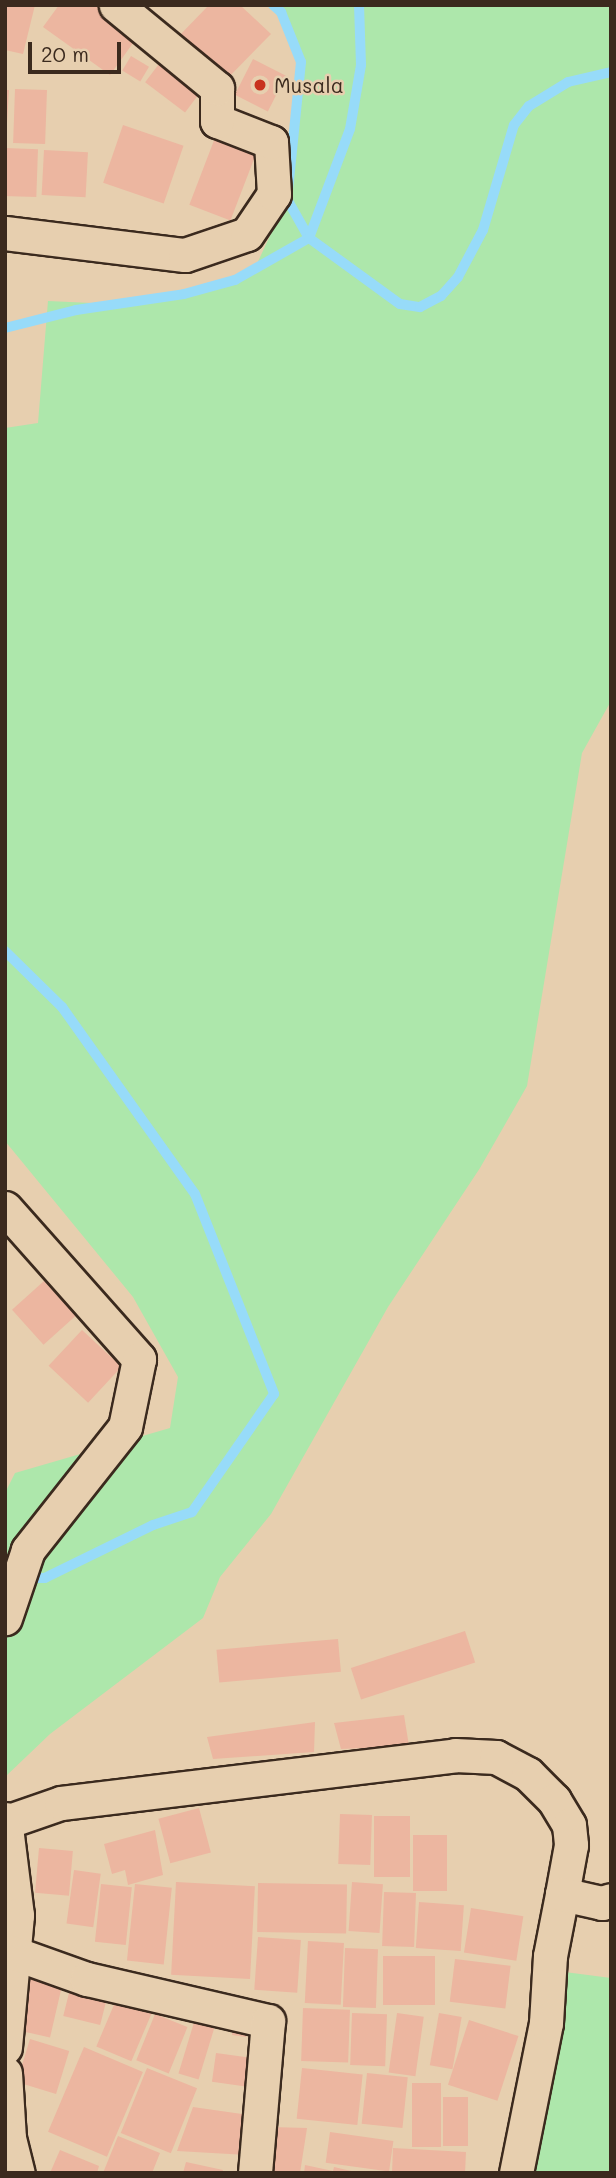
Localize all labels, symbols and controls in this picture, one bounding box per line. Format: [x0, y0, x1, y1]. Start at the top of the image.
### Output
scale bar [32, 28, 124, 72]
text: 20 m [41, 40, 89, 67]
place label: Musala [274, 72, 344, 98]
marker: Musala [252, 77, 268, 93]

